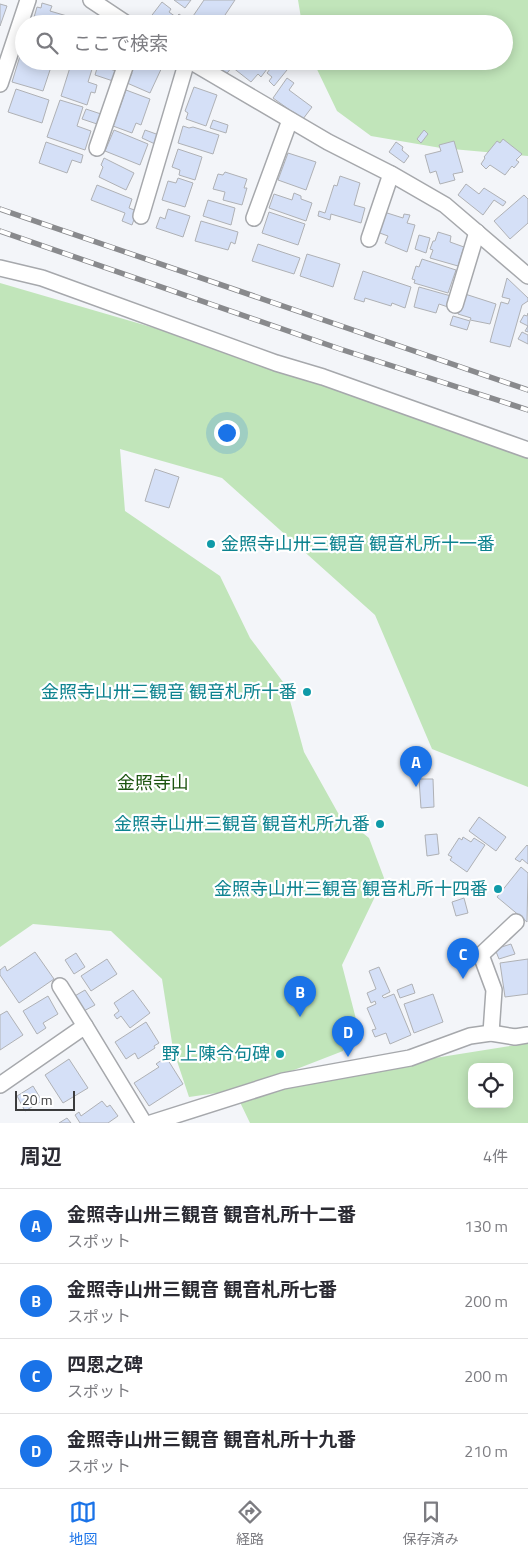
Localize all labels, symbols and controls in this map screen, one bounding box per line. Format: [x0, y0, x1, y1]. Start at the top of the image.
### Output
search box [15, 15, 513, 70]
text: ここで検索 [73, 28, 168, 57]
icon: search [33, 29, 61, 57]
your location [214, 420, 240, 446]
place label: 金照寺山卅三観音 観音札所十一番 [221, 530, 495, 557]
marker: 金照寺山卅三観音 観音札所十一番 [205, 538, 217, 550]
place label: 金照寺山卅三観音 観音札所十番 [41, 678, 297, 705]
marker: 金照寺山卅三観音 観音札所十番 [301, 686, 313, 698]
pin: A [400, 746, 432, 787]
park label: 金照寺山 [117, 769, 189, 796]
place label: 金照寺山卅三観音 観音札所九番 [114, 810, 370, 837]
marker: 金照寺山卅三観音 観音札所九番 [374, 818, 386, 830]
place label: 金照寺山卅三観音 観音札所十四番 [214, 875, 488, 902]
marker: 金照寺山卅三観音 観音札所十四番 [492, 883, 504, 895]
pin: C [447, 938, 479, 979]
pin: B [284, 976, 316, 1017]
pin: D [332, 1016, 364, 1057]
place label: 野上陳令句碑 [162, 1040, 270, 1067]
marker: 野上陳令句碑 [274, 1048, 286, 1060]
map controls [468, 1063, 513, 1108]
button: locate [468, 1063, 513, 1108]
scale bar [15, 1088, 75, 1111]
text: 20 m [22, 1089, 52, 1110]
text: 周辺 [20, 1140, 62, 1172]
text: 4件 [483, 1144, 508, 1168]
text: 金照寺山卅三観音 観音札所十二番 [67, 1199, 356, 1228]
text: A [31, 1214, 41, 1238]
text: 130 m [464, 1214, 508, 1238]
text: スポット [67, 1229, 131, 1253]
text: 金照寺山卅三観音 観音札所七番 [67, 1274, 337, 1303]
text: B [31, 1289, 41, 1313]
text: 200 m [464, 1289, 508, 1313]
text: スポット [67, 1304, 131, 1328]
text: 四恩之碑 [67, 1349, 143, 1378]
text: C [32, 1364, 40, 1388]
text: 200 m [464, 1364, 508, 1388]
text: スポット [67, 1379, 131, 1403]
text: 金照寺山卅三観音 観音札所十九番 [67, 1424, 356, 1453]
text: D [31, 1439, 41, 1463]
text: 210 m [464, 1439, 508, 1463]
text: スポット [67, 1454, 131, 1478]
tab: 地図 [69, 1498, 97, 1549]
tab: 経路 [236, 1498, 264, 1549]
tab: 保存済み [403, 1498, 459, 1549]

